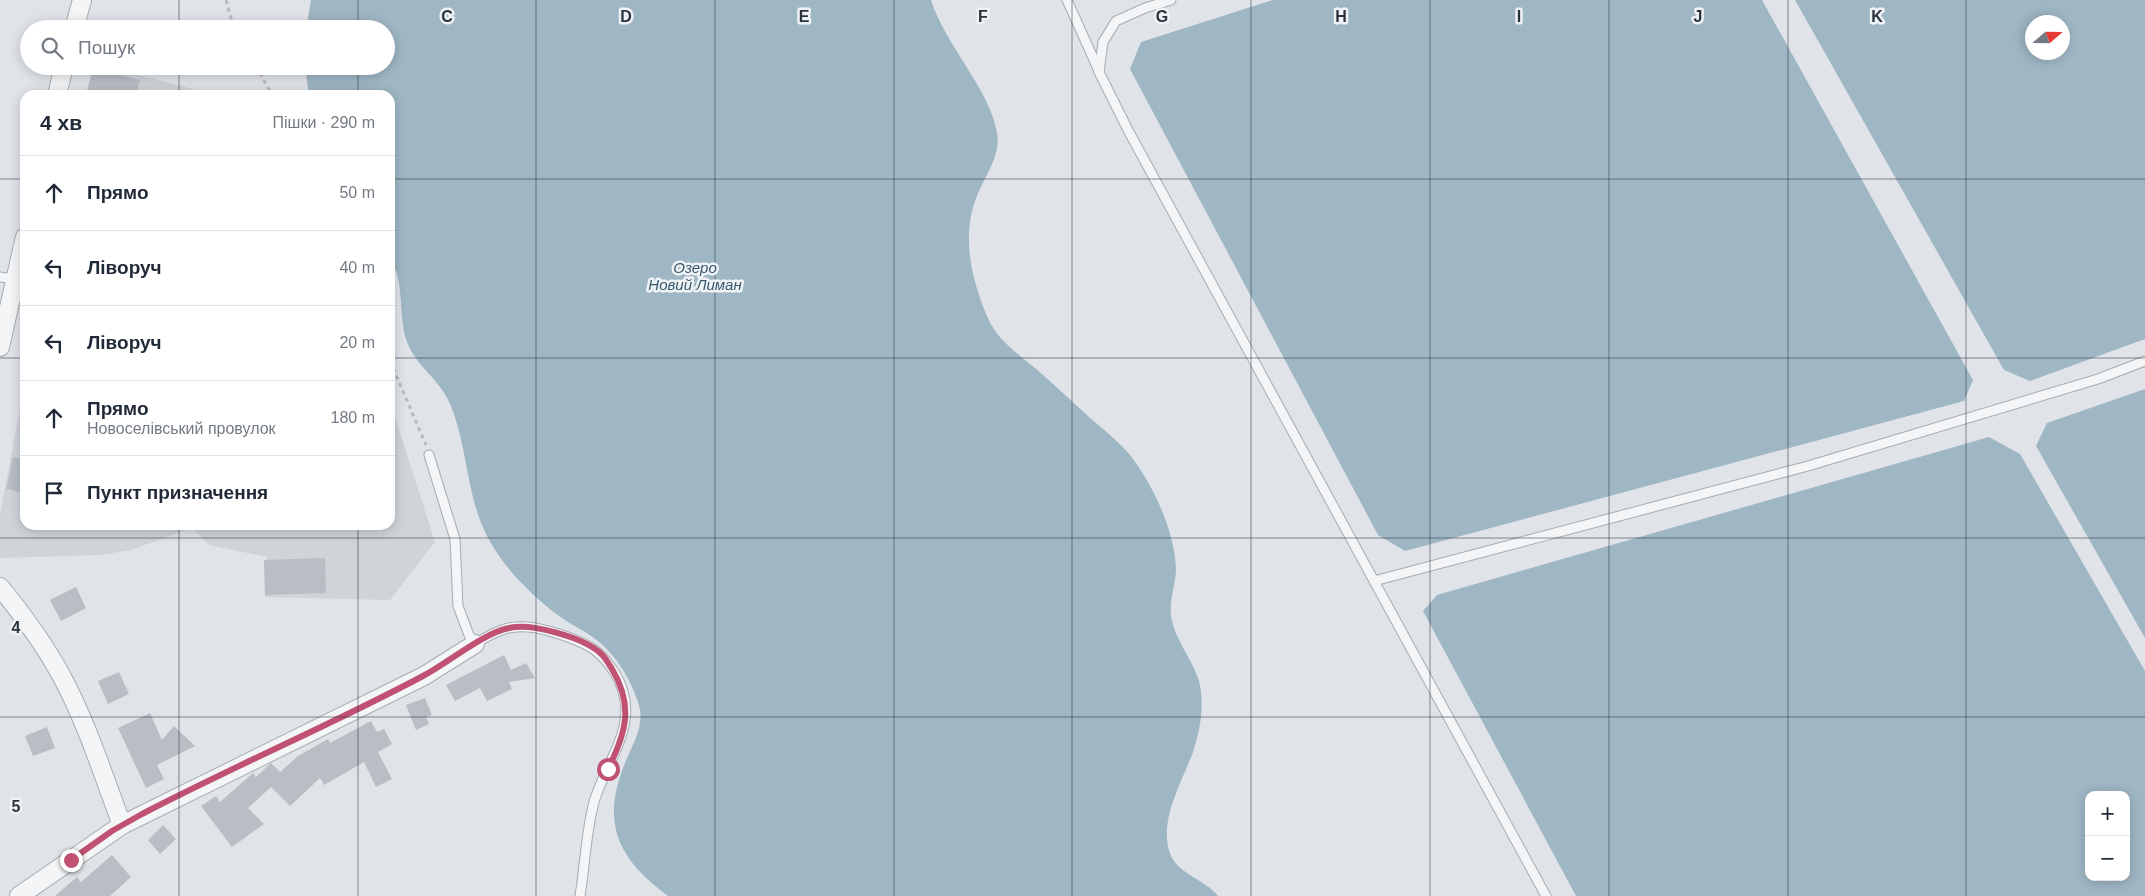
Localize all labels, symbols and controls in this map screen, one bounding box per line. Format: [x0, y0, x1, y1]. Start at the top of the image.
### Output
text: C [441, 8, 453, 25]
text: D [620, 8, 632, 25]
text: E [799, 8, 810, 25]
text: F [978, 8, 988, 25]
text: G [1156, 8, 1168, 25]
text: H [1335, 8, 1347, 25]
text: I [1517, 8, 1521, 25]
text: J [1694, 8, 1702, 25]
text: K [1871, 8, 1883, 25]
north arrow [2025, 15, 2070, 60]
search box [20, 20, 395, 75]
icon: search [38, 34, 66, 62]
text: Пошук [78, 37, 135, 58]
text: 4 хв [40, 111, 82, 134]
text: Пішки · 290 m [272, 114, 375, 131]
icon: ahead [40, 179, 68, 207]
text: Прямо [87, 182, 149, 203]
text: 50 m [339, 184, 375, 201]
icon: left [40, 254, 68, 282]
text: Ліворуч [87, 257, 162, 278]
text: 40 m [339, 259, 375, 276]
water label: Озеро Новий Лиман [648, 259, 742, 293]
icon: left [40, 329, 68, 357]
text: Ліворуч [87, 332, 162, 353]
text: 20 m [339, 334, 375, 351]
text: Прямо [87, 398, 149, 419]
icon: ahead [40, 404, 68, 432]
text: 180 m [331, 409, 375, 426]
text: Новоселівський провулок [87, 420, 276, 437]
icon: arrive [40, 479, 68, 507]
text: Пункт призначення [87, 482, 268, 503]
text: 4 [12, 619, 21, 636]
route start [597, 758, 620, 781]
map controls [2085, 791, 2130, 881]
button: + [2085, 791, 2130, 836]
text: 5 [12, 798, 21, 815]
button: − [2085, 836, 2130, 881]
route end [60, 849, 83, 872]

